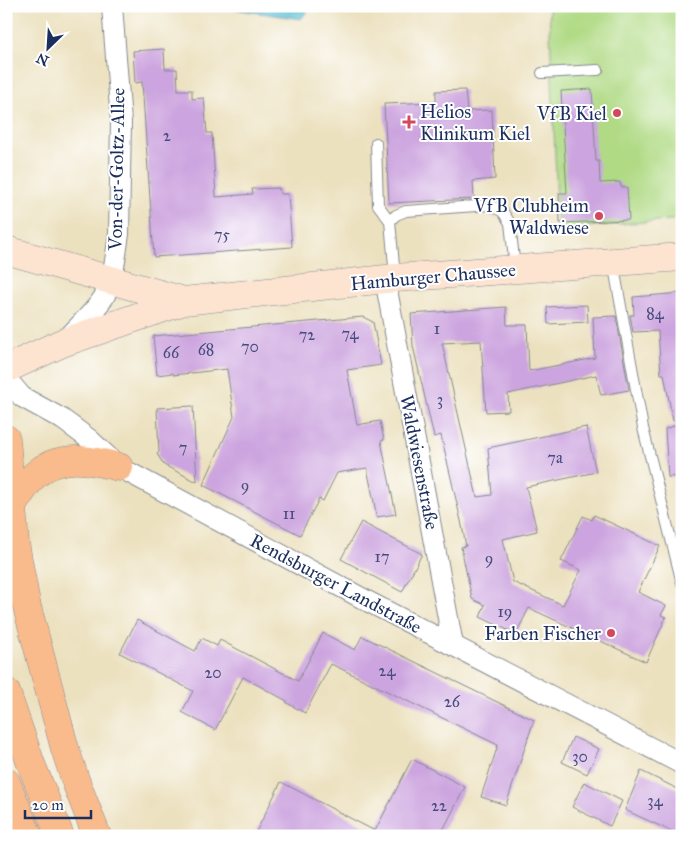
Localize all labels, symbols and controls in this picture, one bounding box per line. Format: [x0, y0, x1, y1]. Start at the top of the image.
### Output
north arrow [22, 22, 72, 72]
text: N [34, 49, 52, 70]
street label: Von-der-Goltz-Allee [104, 87, 129, 252]
place label: Helios Klinikum Kiel [420, 100, 531, 145]
place label: VfB Kiel [536, 102, 608, 125]
marker: VfB Kiel [611, 107, 623, 119]
marker: Helios Klinikum Kiel [402, 115, 416, 129]
house number: 2 [163, 126, 171, 145]
place label: VfB Clubheim Waldwiese [473, 194, 589, 239]
marker: VfB Clubheim Waldwiese [593, 210, 605, 222]
house number: 75 [214, 225, 231, 244]
street label: Hamburger Chaussee [349, 258, 517, 296]
house number: 84 [646, 304, 665, 323]
house number: 1 [434, 319, 440, 338]
house number: 74 [341, 324, 360, 343]
house number: 72 [299, 325, 315, 344]
house number: 70 [241, 337, 259, 356]
house number: 68 [198, 340, 214, 359]
house number: 66 [163, 343, 180, 362]
house number: 3 [437, 390, 443, 409]
street label: Waldwiesenstraße [395, 393, 444, 532]
house number: 7 [179, 438, 187, 457]
house number: 7a [547, 448, 563, 467]
house number: 9 [241, 476, 249, 495]
house number: 11 [283, 504, 295, 523]
street label: Rendsburger Landstraße [246, 529, 425, 639]
house number: 17 [375, 547, 389, 566]
house number: 9 [485, 549, 493, 568]
house number: 19 [498, 602, 512, 621]
place label: Farben Fischer [484, 622, 602, 645]
marker: Farben Fischer [605, 627, 617, 639]
house number: 24 [379, 661, 396, 680]
house number: 20 [204, 663, 222, 682]
house number: 26 [444, 692, 461, 711]
house number: 30 [572, 747, 588, 766]
scale bar [25, 787, 91, 819]
house number: 34 [647, 791, 664, 810]
text: 20 m [32, 796, 64, 814]
house number: 22 [431, 796, 447, 815]

